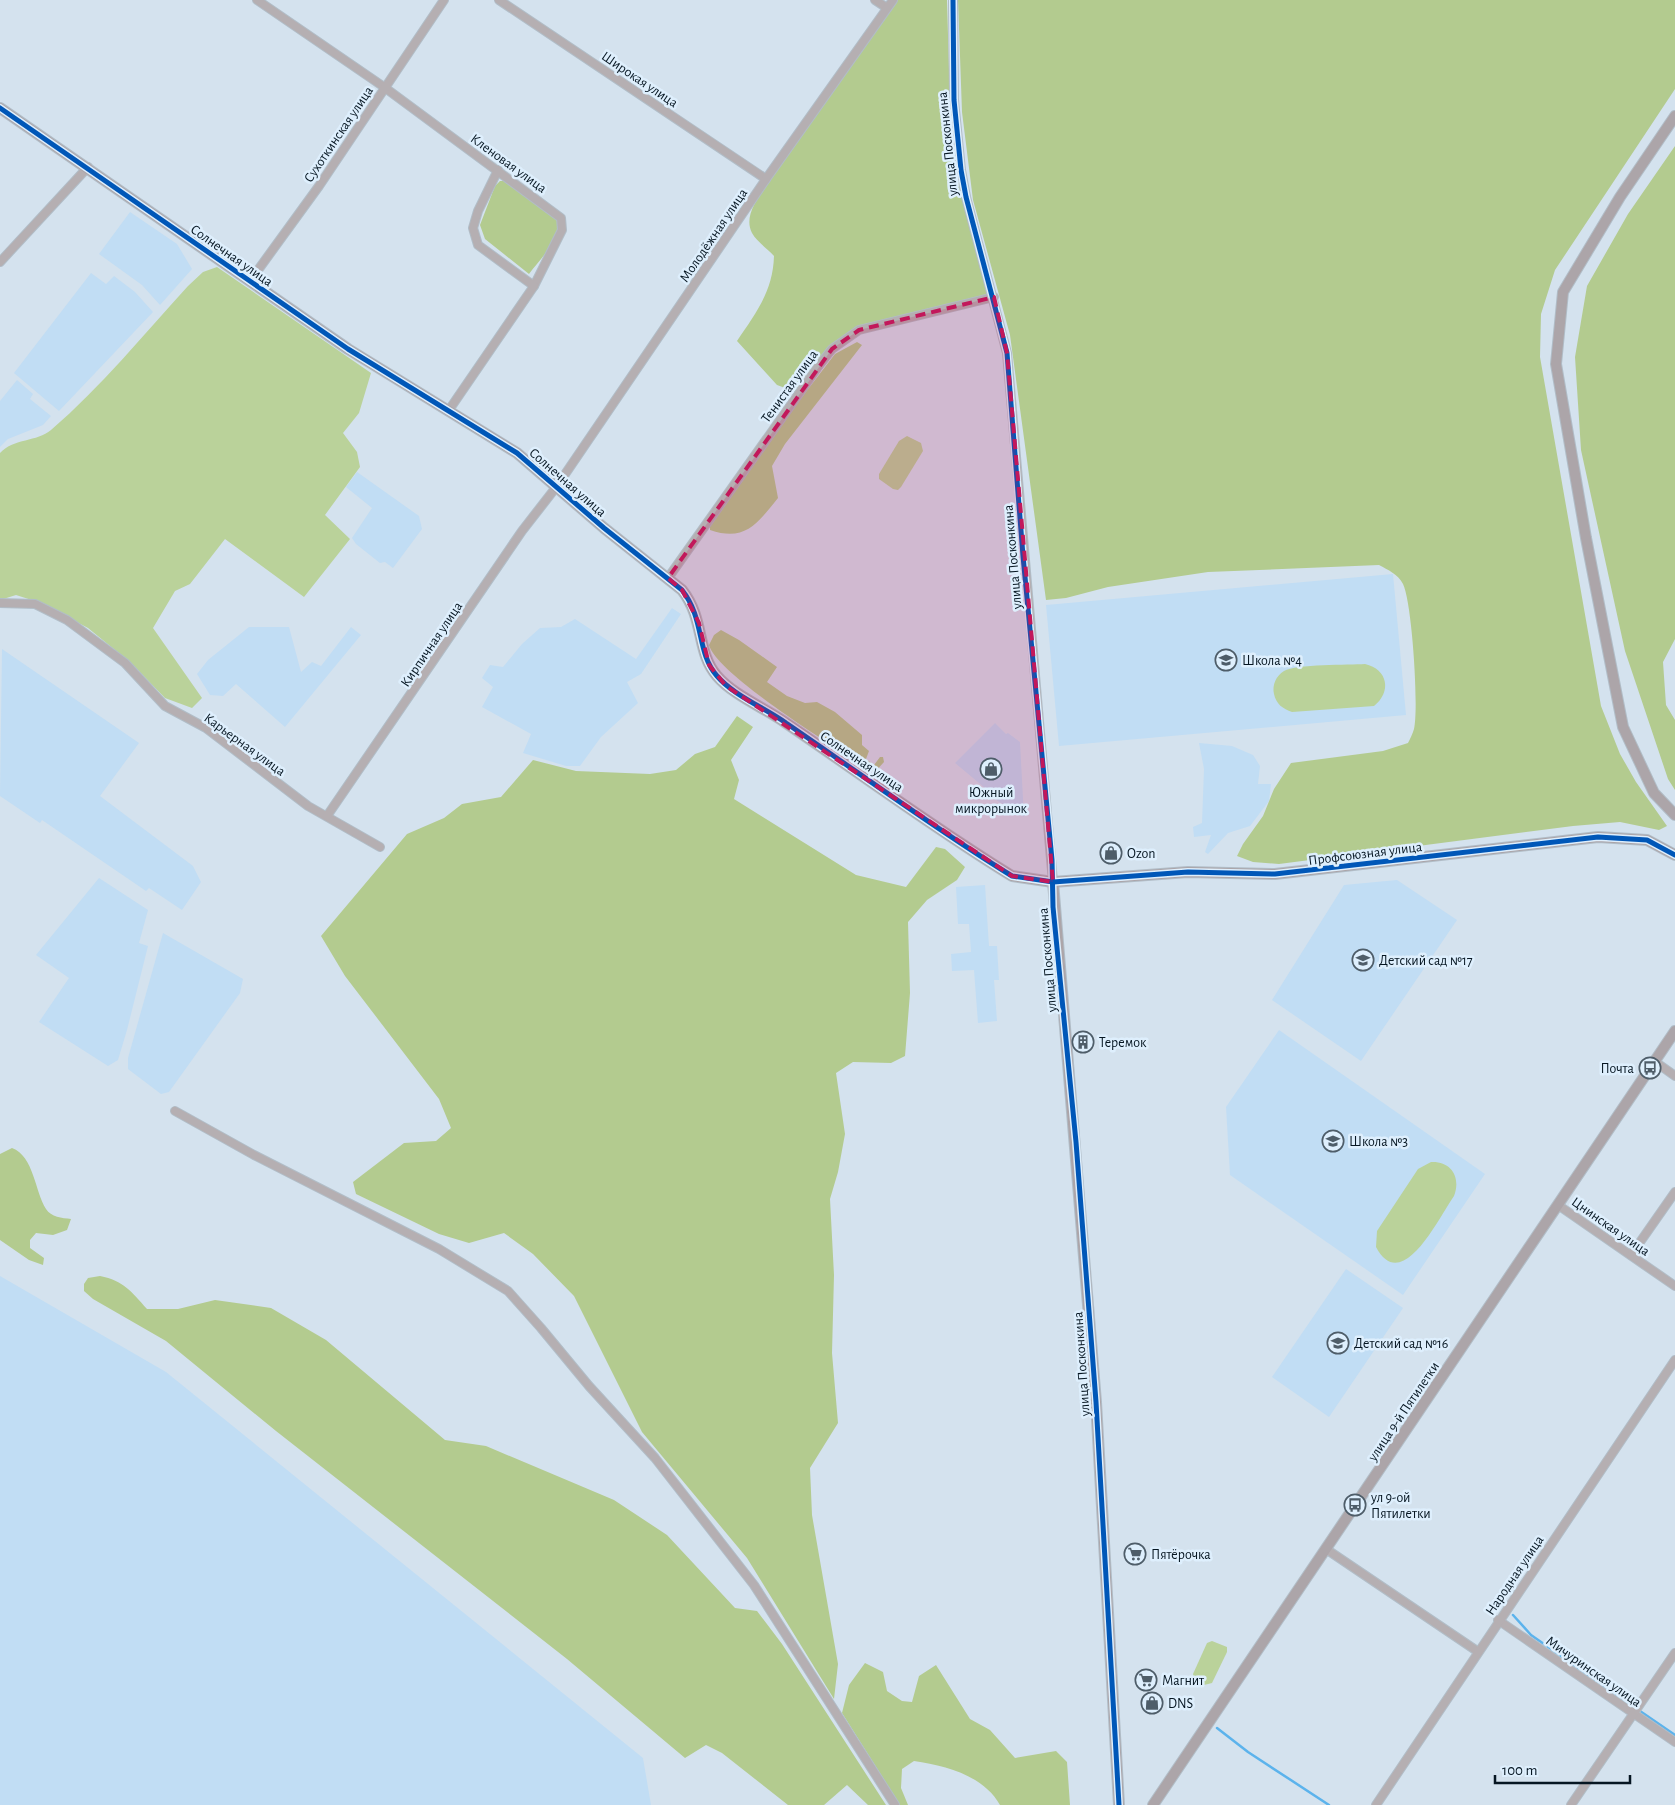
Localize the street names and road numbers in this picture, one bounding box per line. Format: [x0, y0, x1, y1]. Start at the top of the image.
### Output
street label: Широкая улица [599, 49, 681, 111]
street label: Сухоткинская улица [302, 83, 376, 185]
street label: улица Посконкина [935, 90, 961, 198]
street label: Кленовая улица [468, 132, 549, 196]
street label: Молодёжная улица [677, 186, 751, 285]
street label: Солнечная улица [188, 222, 276, 290]
street label: Тенистая улица [759, 347, 821, 425]
street label: Солнечная улица [526, 446, 609, 520]
street label: улица Посконкина [1001, 504, 1025, 611]
street label: Кирпичная улица [398, 599, 466, 690]
street label: Карьерная улица [201, 711, 288, 779]
street label: Солнечная улица [817, 729, 906, 795]
street label: Профсоюзная улица [1307, 840, 1423, 868]
street label: улица Посконкина [1036, 907, 1060, 1014]
street label: Цнинская улица [1569, 1195, 1653, 1259]
street label: улица Посконкина [1071, 1311, 1093, 1418]
street label: улица 9-й Пятилетки [1365, 1360, 1442, 1464]
street label: Народная улица [1483, 1533, 1547, 1618]
street label: Мичуринская улица [1543, 1634, 1644, 1710]

